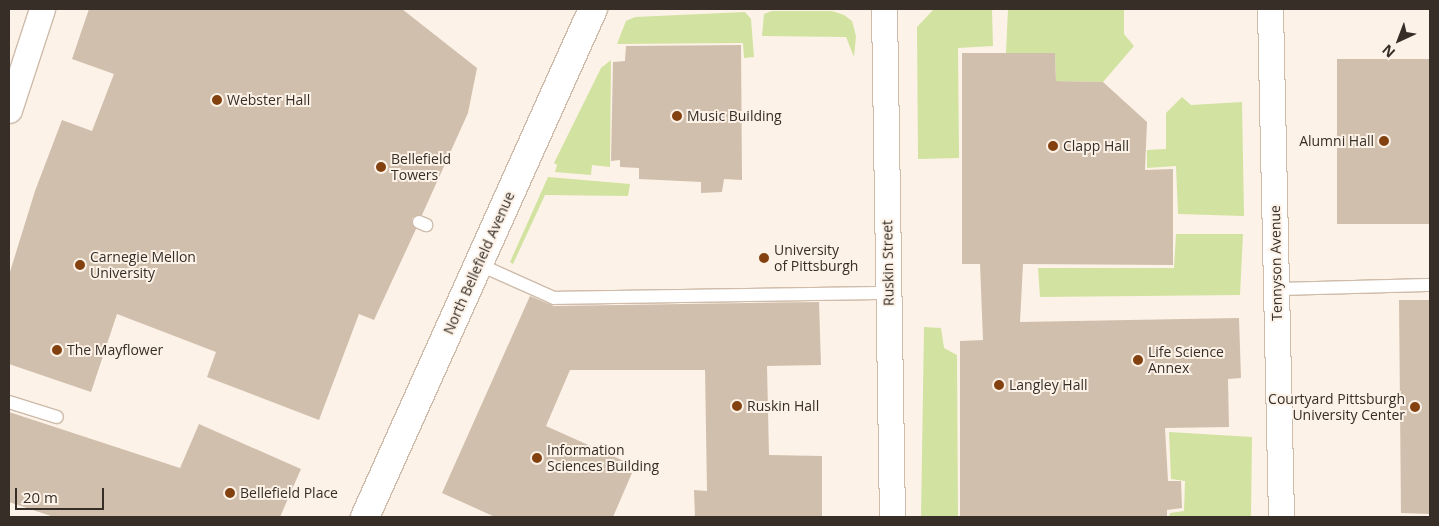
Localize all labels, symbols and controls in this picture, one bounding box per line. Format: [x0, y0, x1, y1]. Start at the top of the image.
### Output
north arrow [1374, 15, 1424, 65]
text: N [1378, 41, 1399, 62]
place label: Webster Hall [227, 92, 310, 108]
marker: Webster Hall [211, 94, 223, 106]
place label: Music Building [687, 108, 782, 124]
marker: Music Building [671, 110, 683, 122]
place label: Alumni Hall [1299, 133, 1374, 149]
marker: Alumni Hall [1378, 135, 1390, 147]
place label: Clapp Hall [1063, 138, 1129, 154]
marker: Clapp Hall [1047, 140, 1059, 152]
place label: Bellefield Towers [391, 151, 451, 184]
marker: Bellefield Towers [375, 161, 387, 173]
street label: North Bellefield Avenue [440, 189, 518, 337]
street label: Tennyson Avenue [1267, 205, 1285, 321]
street label: Ruskin Street [879, 220, 897, 306]
place label: University of Pittsburgh [774, 242, 858, 274]
place label: Carnegie Mellon University [90, 249, 196, 282]
marker: University of Pittsburgh [758, 252, 770, 264]
marker: Carnegie Mellon University [74, 259, 86, 271]
place label: The Mayflower [67, 342, 163, 358]
marker: The Mayflower [51, 344, 63, 356]
place label: Life Science Annex [1148, 344, 1224, 377]
marker: Life Science Annex [1132, 354, 1144, 366]
place label: Langley Hall [1009, 377, 1087, 393]
marker: Langley Hall [993, 379, 1005, 391]
place label: Courtyard Pittsburgh University Center [1268, 391, 1405, 424]
place label: Ruskin Hall [747, 398, 819, 414]
marker: Ruskin Hall [731, 400, 743, 412]
marker: Courtyard Pittsburgh University Center [1409, 401, 1421, 413]
place label: Information Sciences Building [547, 442, 659, 474]
marker: Information Sciences Building [531, 452, 543, 464]
scale bar [18, 478, 106, 510]
place label: Bellefield Place [240, 485, 338, 501]
text: 20 m [23, 487, 58, 507]
marker: Bellefield Place [224, 487, 236, 499]

